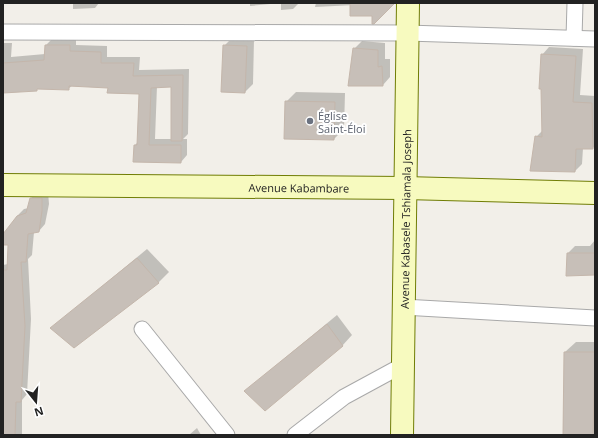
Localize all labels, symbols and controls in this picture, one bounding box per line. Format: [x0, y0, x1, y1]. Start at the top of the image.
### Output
place label: Église Saint-Éloi [318, 108, 365, 136]
marker: Église Saint-Éloi [305, 116, 315, 126]
street label: Avenue Kabasele Tshiamala Joseph [396, 129, 414, 309]
street label: Avenue Kabambare [249, 179, 349, 195]
north arrow [16, 382, 56, 422]
text: N [33, 404, 46, 421]

